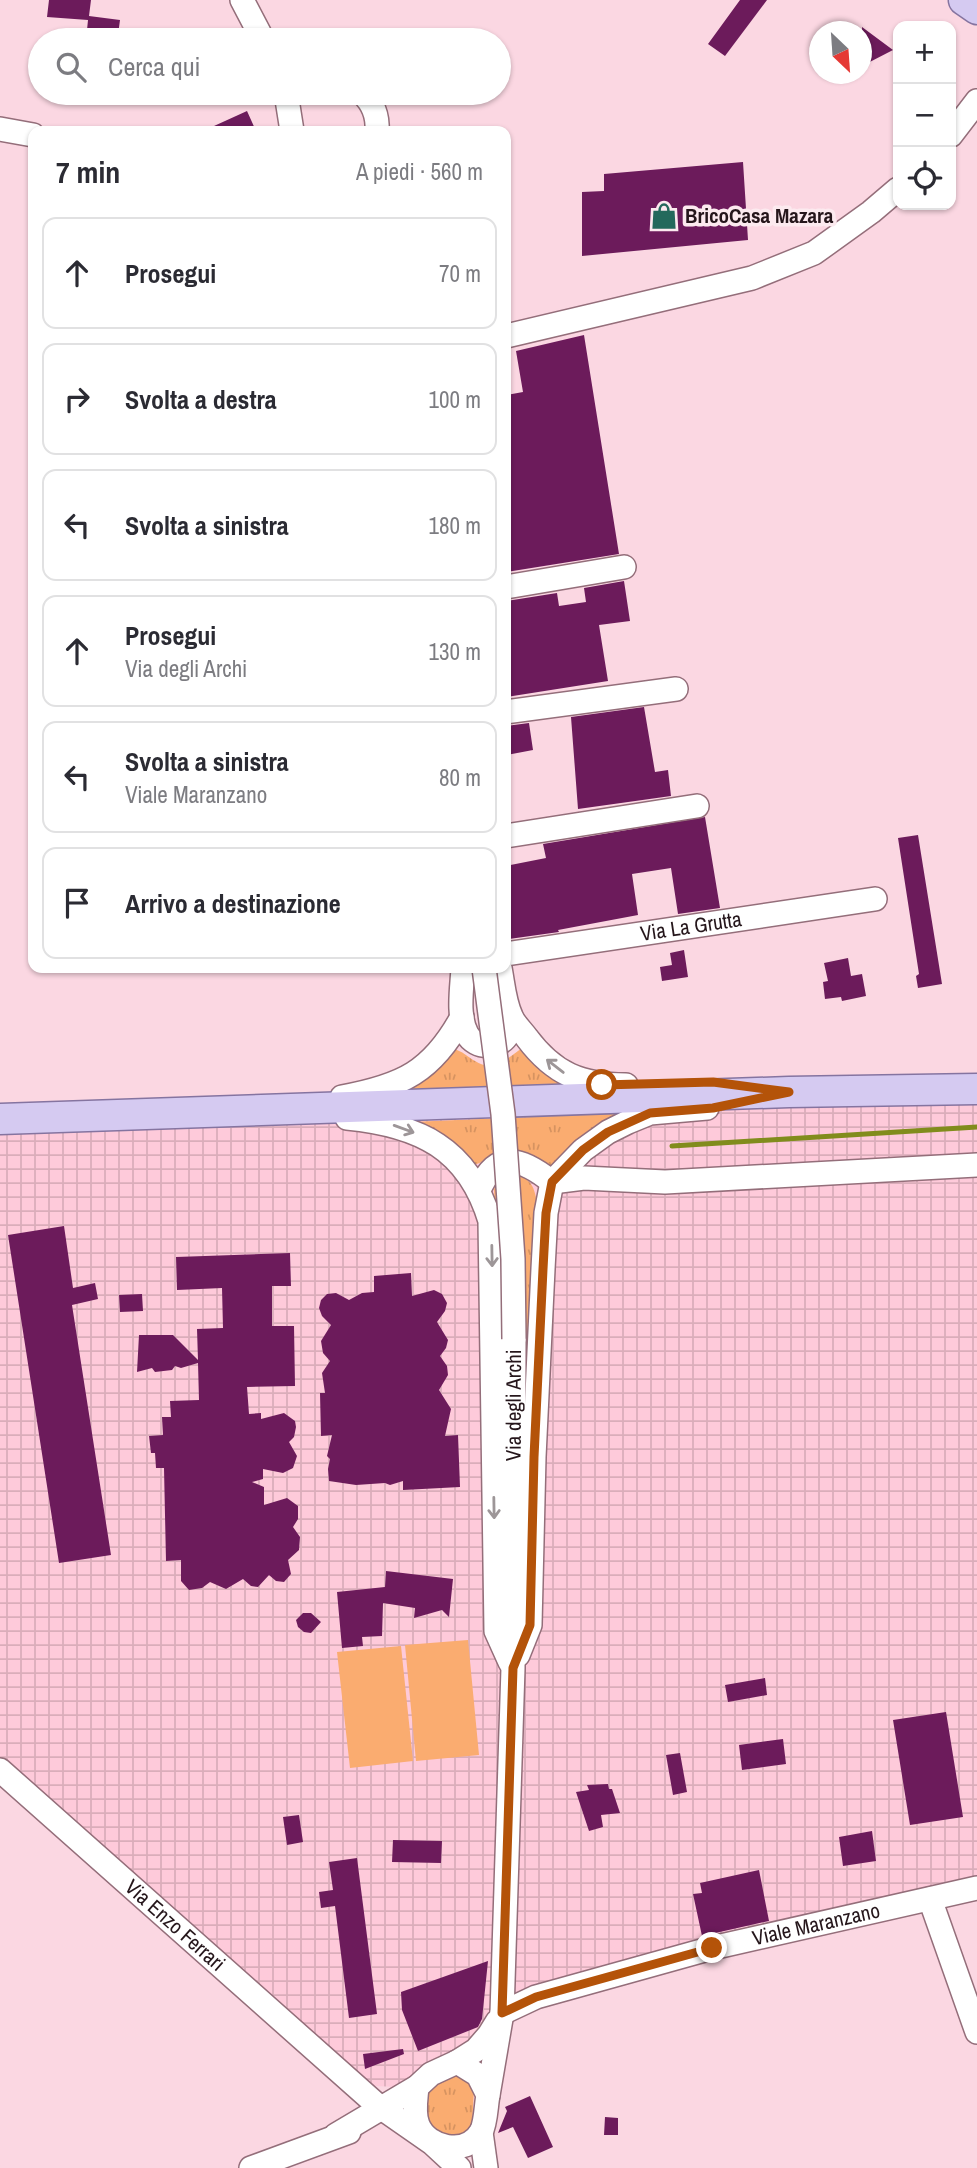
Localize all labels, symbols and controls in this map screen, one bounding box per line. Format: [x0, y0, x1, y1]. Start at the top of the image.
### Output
north arrow [809, 21, 872, 84]
map controls [893, 21, 956, 210]
button: + [893, 21, 956, 84]
search box [28, 28, 511, 105]
icon: search [52, 48, 90, 86]
text: Cerca qui [108, 49, 200, 84]
button: − [893, 84, 956, 147]
button: locate [893, 147, 956, 210]
text: 7 min [56, 152, 120, 192]
text: A piedi · 560 m [356, 156, 483, 187]
shop icon: BricoCasa Mazara [649, 201, 679, 231]
place label: BricoCasa Mazara [685, 201, 834, 230]
icon: ahead [58, 254, 96, 292]
text: Prosegui [125, 256, 216, 291]
text: 70 m [439, 258, 481, 289]
icon: right [58, 380, 96, 418]
text: Svolta a destra [125, 382, 277, 417]
text: 100 m [429, 384, 481, 415]
icon: left [58, 506, 96, 544]
text: Svolta a sinistra [125, 508, 289, 543]
text: 180 m [429, 510, 481, 541]
text: Prosegui [125, 618, 216, 653]
icon: ahead [58, 632, 96, 670]
text: 130 m [429, 636, 481, 667]
text: Via degli Archi [125, 653, 247, 684]
text: Svolta a sinistra [125, 744, 289, 779]
icon: left [58, 758, 96, 796]
text: 80 m [439, 762, 481, 793]
text: Viale Maranzano [125, 779, 267, 810]
icon: arrive [58, 884, 96, 922]
text: Arrivo a destinazione [125, 886, 341, 921]
street label: Via La Grutta [638, 904, 744, 948]
one-way arrow [546, 1059, 565, 1074]
route start [586, 1069, 617, 1100]
one-way arrow [393, 1124, 415, 1136]
one-way arrow [485, 1244, 499, 1267]
street label: Via degli Archi [499, 1349, 528, 1461]
one-way arrow [487, 1496, 501, 1519]
street label: Via Enzo Ferrari [119, 1873, 232, 1977]
street label: Viale Maranzano [749, 1895, 883, 1952]
route end [696, 1932, 727, 1963]

